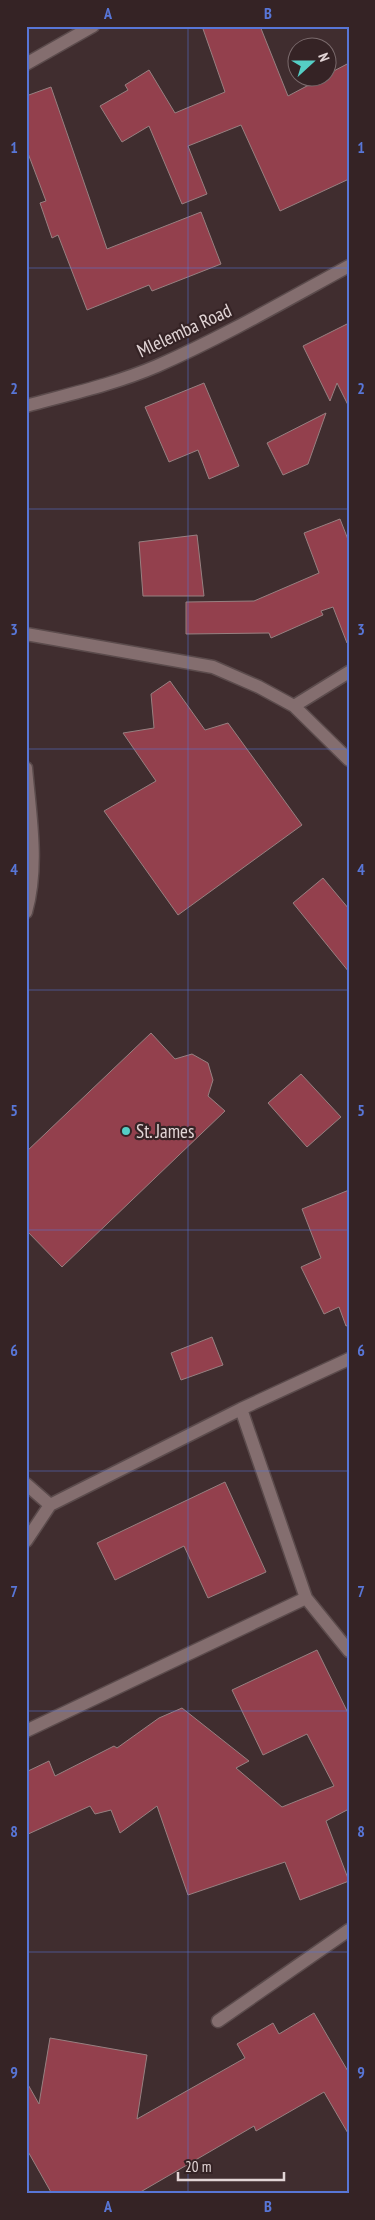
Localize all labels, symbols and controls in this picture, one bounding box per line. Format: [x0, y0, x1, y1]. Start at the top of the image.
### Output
text: A [103, 3, 113, 23]
text: B [264, 3, 272, 23]
north arrow [288, 38, 338, 88]
text: N [314, 51, 334, 64]
text: 1 [10, 137, 18, 157]
text: 1 [357, 137, 365, 157]
street label: Mlelemba Road [133, 298, 235, 362]
text: 2 [10, 378, 18, 398]
text: 2 [357, 378, 365, 398]
text: 3 [10, 619, 18, 639]
text: 3 [357, 619, 365, 639]
text: 4 [10, 859, 18, 879]
text: 4 [357, 859, 365, 879]
text: 5 [10, 1100, 18, 1120]
text: 5 [357, 1100, 365, 1120]
place label: St. James [136, 1119, 194, 1143]
marker: St. James [120, 1125, 132, 1137]
text: 6 [10, 1340, 18, 1360]
text: 6 [357, 1340, 365, 1360]
text: 7 [10, 1581, 18, 1601]
text: 7 [357, 1581, 365, 1601]
text: 8 [10, 1821, 18, 1841]
text: 8 [357, 1821, 365, 1841]
text: 9 [10, 2062, 18, 2082]
text: 9 [357, 2062, 365, 2082]
scale bar [178, 2150, 284, 2182]
text: 20 m [185, 2157, 211, 2176]
text: A [103, 2196, 113, 2216]
text: B [264, 2196, 272, 2216]

